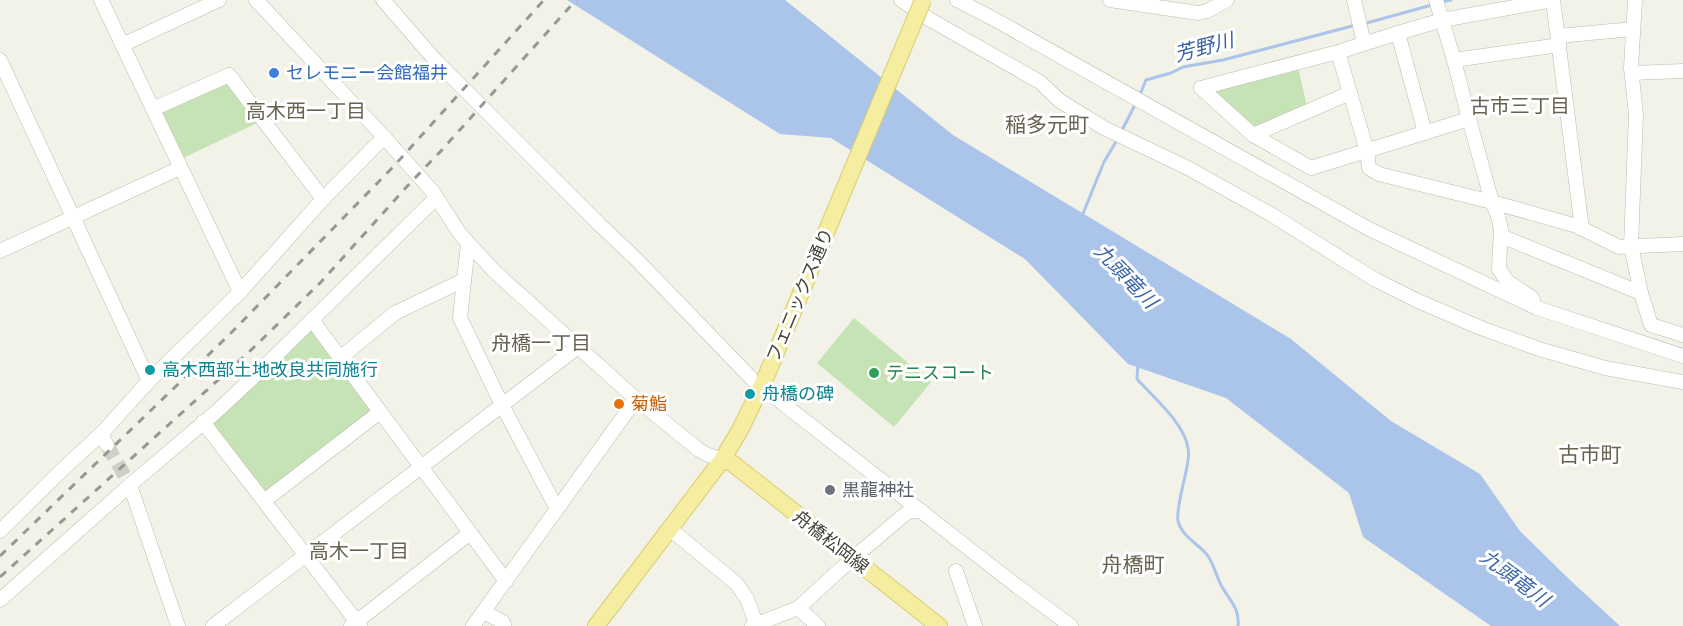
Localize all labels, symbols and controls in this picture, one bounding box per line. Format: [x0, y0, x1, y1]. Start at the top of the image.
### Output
water label: 芳野川 [1172, 27, 1238, 66]
place label: セレモニー会館福井 [286, 62, 448, 84]
marker: セレモニー会館福井 [267, 66, 281, 80]
district label: 古市三丁目 [1470, 94, 1570, 118]
district label: 高木西一丁目 [246, 99, 366, 123]
district label: 稲多元町 [1005, 112, 1089, 137]
street label: フェニックス通り [762, 225, 838, 365]
water label: 九頭竜川 [1090, 239, 1164, 315]
district label: 舟橋一丁目 [491, 331, 591, 355]
place label: 高木西部土地改良共同施行 [162, 359, 378, 381]
place label: テニスコート [886, 362, 994, 384]
marker: 高木西部土地改良共同施行 [143, 363, 157, 377]
marker: テニスコート [867, 366, 881, 380]
place label: 舟橋の碑 [762, 383, 834, 405]
marker: 舟橋の碑 [743, 387, 757, 401]
place label: 菊鮨 [631, 393, 667, 415]
marker: 菊鮨 [612, 397, 626, 411]
district label: 古市町 [1559, 442, 1622, 467]
place label: 黒龍神社 [842, 479, 914, 501]
marker: 黒龍神社 [823, 483, 837, 497]
street label: 舟橋松岡線 [789, 506, 873, 578]
district label: 高木一丁目 [309, 539, 409, 563]
water label: 九頭竜川 [1476, 544, 1556, 613]
district label: 舟橋町 [1102, 552, 1165, 577]

